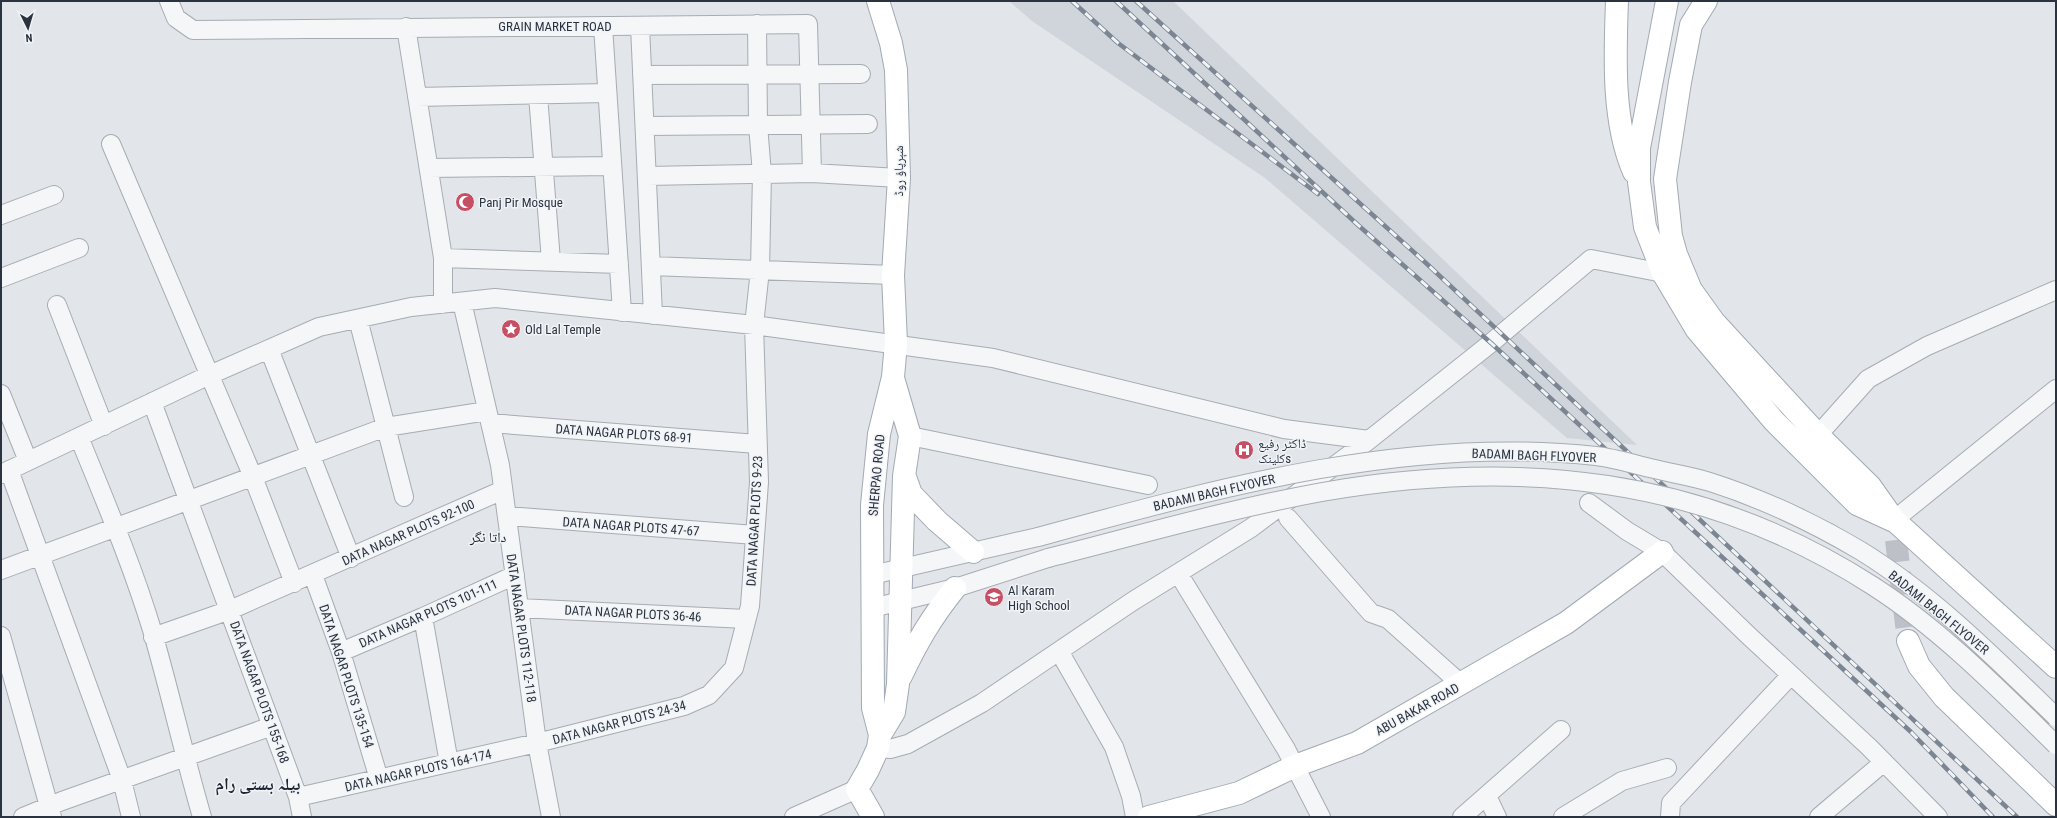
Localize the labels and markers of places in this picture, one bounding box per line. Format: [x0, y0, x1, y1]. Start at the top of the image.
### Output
mosque icon: Panj Pir Mosque [454, 191, 476, 213]
place label: Panj Pir Mosque [479, 195, 563, 210]
place icon: Old Lal Temple [500, 318, 522, 340]
place label: Old Lal Temple [525, 322, 601, 337]
place label: ڈاکٹر رفیع کلینکs [1258, 436, 1306, 466]
hospital icon: ڈاکٹر رفیع کلینکs [1233, 439, 1255, 461]
place label: Al Karam High School [1008, 583, 1070, 613]
school or university icon: Al Karam High School [983, 586, 1005, 608]

